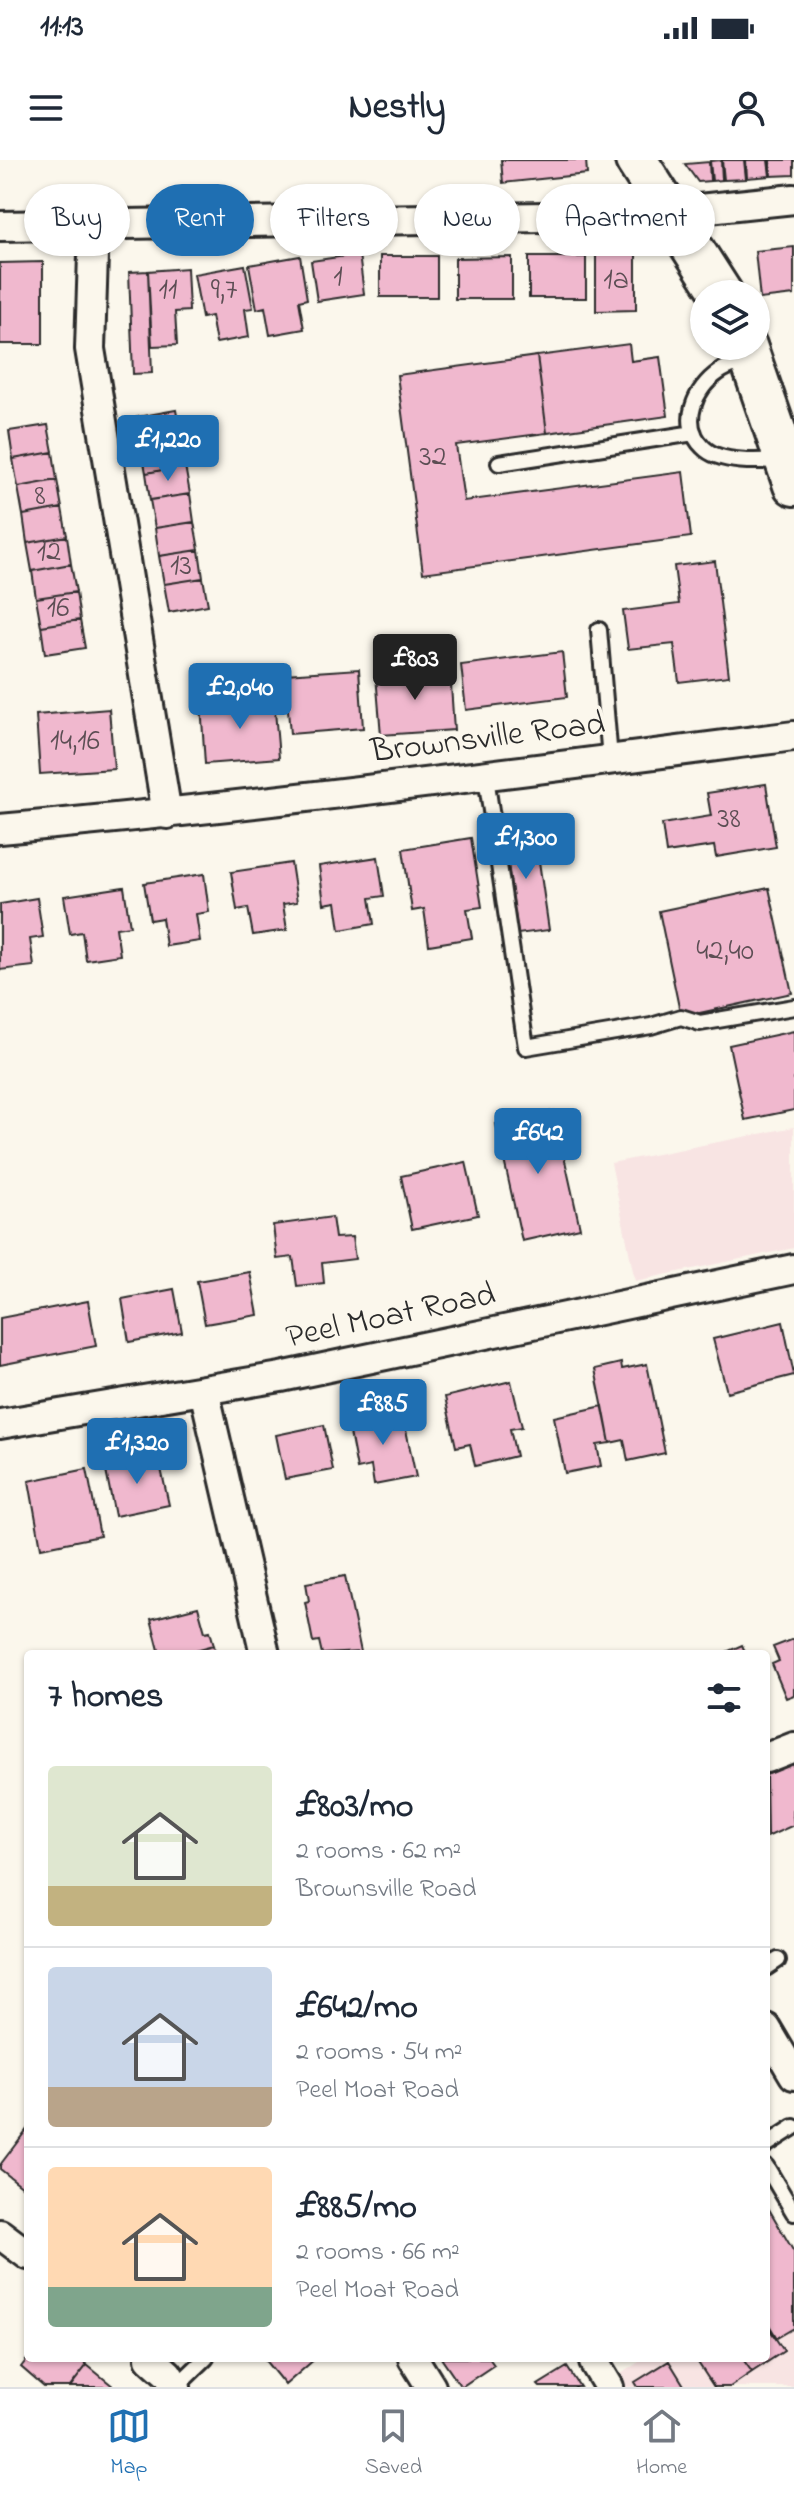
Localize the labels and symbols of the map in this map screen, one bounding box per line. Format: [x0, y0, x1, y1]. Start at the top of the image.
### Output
house number: 1 [333, 256, 343, 300]
house number: 1a [603, 259, 629, 303]
house number: 11 [158, 269, 178, 313]
house number: 9,7 [211, 269, 237, 313]
pin: £1,220 [103, 415, 233, 483]
house number: 32 [419, 436, 447, 480]
house number: 8 [34, 475, 46, 519]
house number: 12 [37, 531, 61, 575]
house number: 13 [170, 545, 192, 589]
house number: 16 [47, 587, 69, 631]
pin: £803 [368, 634, 462, 702]
pin: £2,040 [175, 663, 305, 731]
street label: Brownsville Road [367, 700, 608, 778]
house number: 14,16 [50, 720, 100, 764]
house number: 38 [717, 798, 741, 842]
pin: £1,300 [461, 813, 591, 881]
house number: 42,40 [696, 930, 754, 974]
pin: £642 [491, 1108, 585, 1176]
street label: Peel Moat Road [282, 1270, 500, 1364]
pin: £885 [336, 1379, 430, 1447]
pin: £1,320 [72, 1418, 202, 1486]

